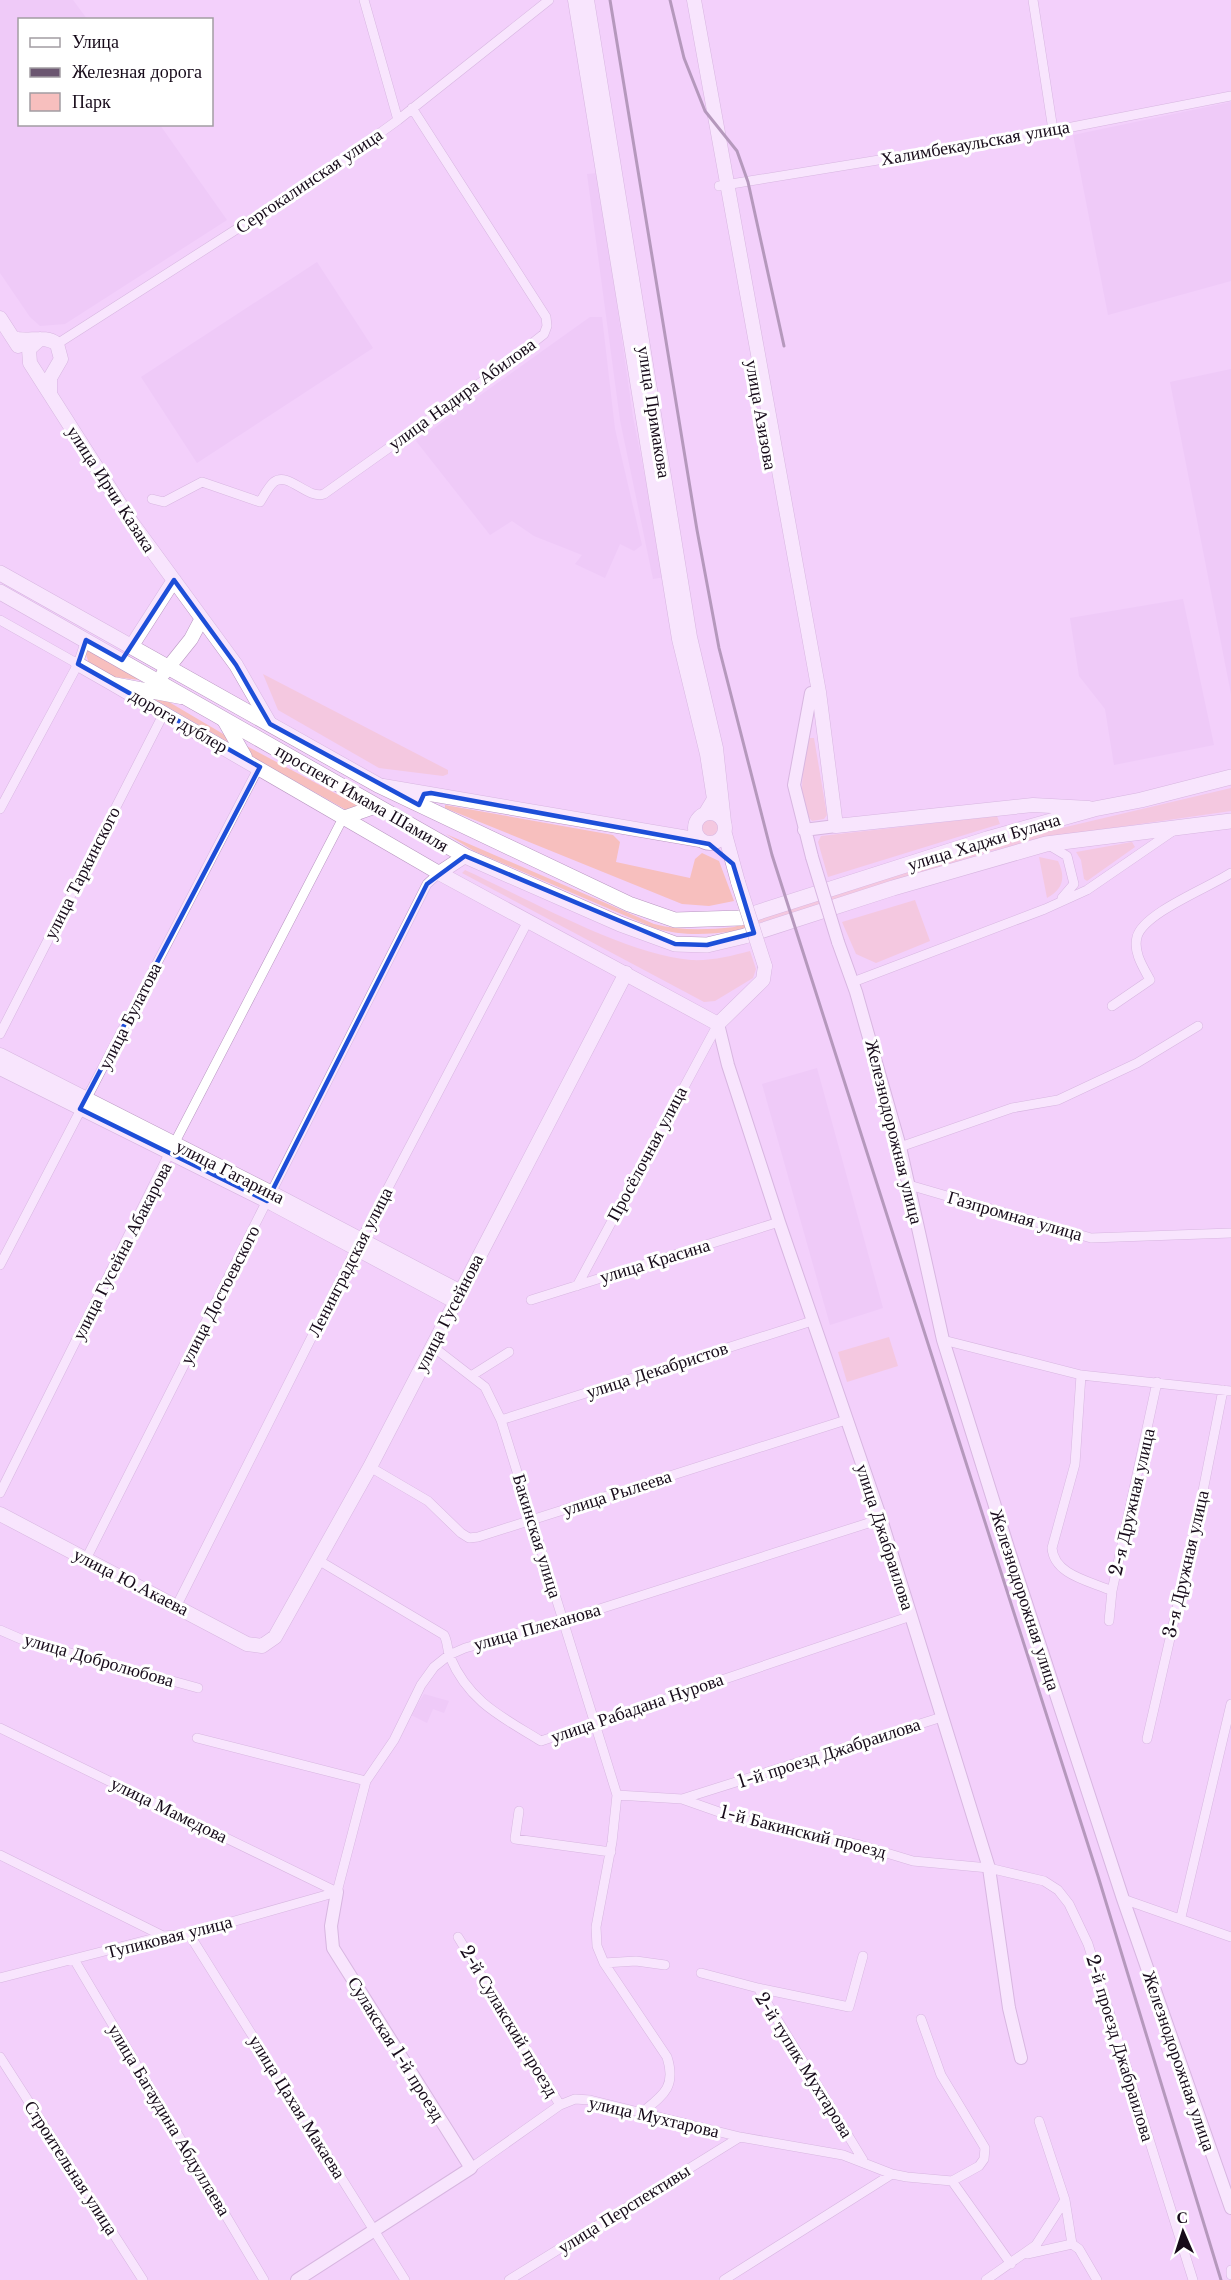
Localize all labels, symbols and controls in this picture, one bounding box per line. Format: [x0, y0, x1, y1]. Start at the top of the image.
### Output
legend [18, 18, 213, 126]
text: Улица [72, 31, 119, 53]
text: Железная дорога [72, 61, 202, 83]
text: Парк [72, 91, 111, 113]
street label: Халимбекаульская улица [879, 116, 1071, 170]
street label: Сергокалинская улица [231, 124, 387, 238]
street label: улица Надира Абилова [384, 333, 540, 455]
street label: улица Примакова [633, 344, 675, 480]
street label: улица Азизова [740, 358, 782, 472]
street label: улица Ирчи Казака [62, 422, 160, 556]
street label: дорога дублер [126, 684, 232, 758]
street label: проспект Имама Шамиля [271, 739, 453, 857]
street label: улица Таркинского [39, 803, 125, 943]
street label: улица Хаджи Булача [905, 808, 1063, 876]
street label: улица Булатова [94, 959, 166, 1073]
street label: Железнодорожная улица [860, 1038, 928, 1226]
street label: Просёлочная улица [602, 1083, 692, 1225]
street label: улица Гагарина [172, 1135, 288, 1209]
street label: улица Гусейна Абакарова [68, 1158, 176, 1344]
street label: Ленинградская улица [303, 1184, 397, 1340]
street label: Газпромная улица [945, 1186, 1085, 1246]
street label: улица Достоевского [175, 1222, 265, 1368]
street label: улица Красина [597, 1234, 713, 1288]
street label: улица Гусейнова [410, 1251, 488, 1375]
street label: улица Декабристов [583, 1337, 731, 1403]
street label: 2-я Дружная улица [1104, 1426, 1160, 1578]
street label: улица Джабраилова [851, 1461, 919, 1613]
street label: улица Рылеева [560, 1465, 674, 1521]
street label: Бакинская улица [508, 1471, 566, 1601]
street label: 3-я Дружная улица [1158, 1488, 1214, 1640]
street label: Железнодорожная улица [985, 1507, 1065, 1693]
street label: улица Ю.Акаева [70, 1543, 192, 1621]
street label: улица Плеханова [471, 1598, 603, 1656]
street label: улица Добролюбова [22, 1628, 176, 1692]
street label: улица Рабадана Нурова [548, 1668, 726, 1748]
street label: 1-й проезд Джабраилова [735, 1713, 923, 1793]
street label: улица Мамедова [107, 1772, 231, 1848]
street label: 1-й Бакинский проезд [718, 1801, 888, 1863]
street label: Тупиковая улица [104, 1911, 234, 1963]
street label: 2-й Сулакский проезд [455, 1941, 563, 2101]
street label: 2-й проезд Джабраилова [1081, 1952, 1159, 2144]
street label: Железнодорожная улица [1138, 1968, 1220, 2154]
street label: Сулакская 1-й проезд [343, 1973, 449, 2125]
street label: 2-й тупик Мухтарова [750, 1988, 858, 2142]
street label: улица Багаудина Абдуллаева [103, 2020, 235, 2220]
street label: улица Цахая Макаева [244, 2031, 350, 2183]
street label: улица Мухтарова [587, 2091, 721, 2143]
street label: Строительная улица [19, 2097, 123, 2239]
street label: улица Перспективы [554, 2159, 694, 2259]
north arrow [1153, 2202, 1213, 2262]
text: С [1176, 2207, 1189, 2227]

